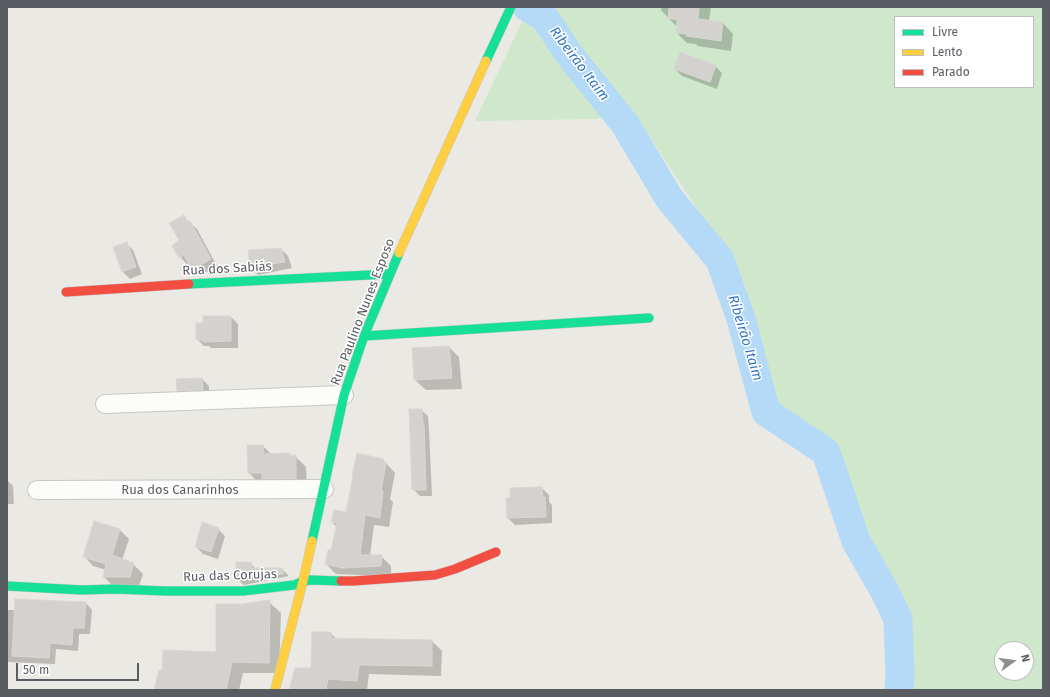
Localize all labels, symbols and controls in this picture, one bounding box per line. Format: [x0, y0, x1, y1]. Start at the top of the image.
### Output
legend [894, 16, 1034, 88]
water label: Ribeirão Itaim [546, 24, 612, 104]
text: Livre [932, 25, 958, 39]
text: Lento [932, 45, 962, 59]
text: Parado [932, 65, 970, 79]
street label: Rua Paulino Nunes Esposo [328, 236, 398, 388]
street label: Rua dos Sabiás [182, 259, 272, 279]
water label: Ribeirão Itaim [724, 293, 766, 383]
street label: Rua dos Canarinhos [121, 482, 239, 498]
street label: Rua das Corujas [183, 567, 277, 585]
north arrow [994, 641, 1034, 681]
text: N [1018, 653, 1032, 663]
scale bar [18, 655, 141, 681]
text: 50 m [23, 663, 49, 677]

